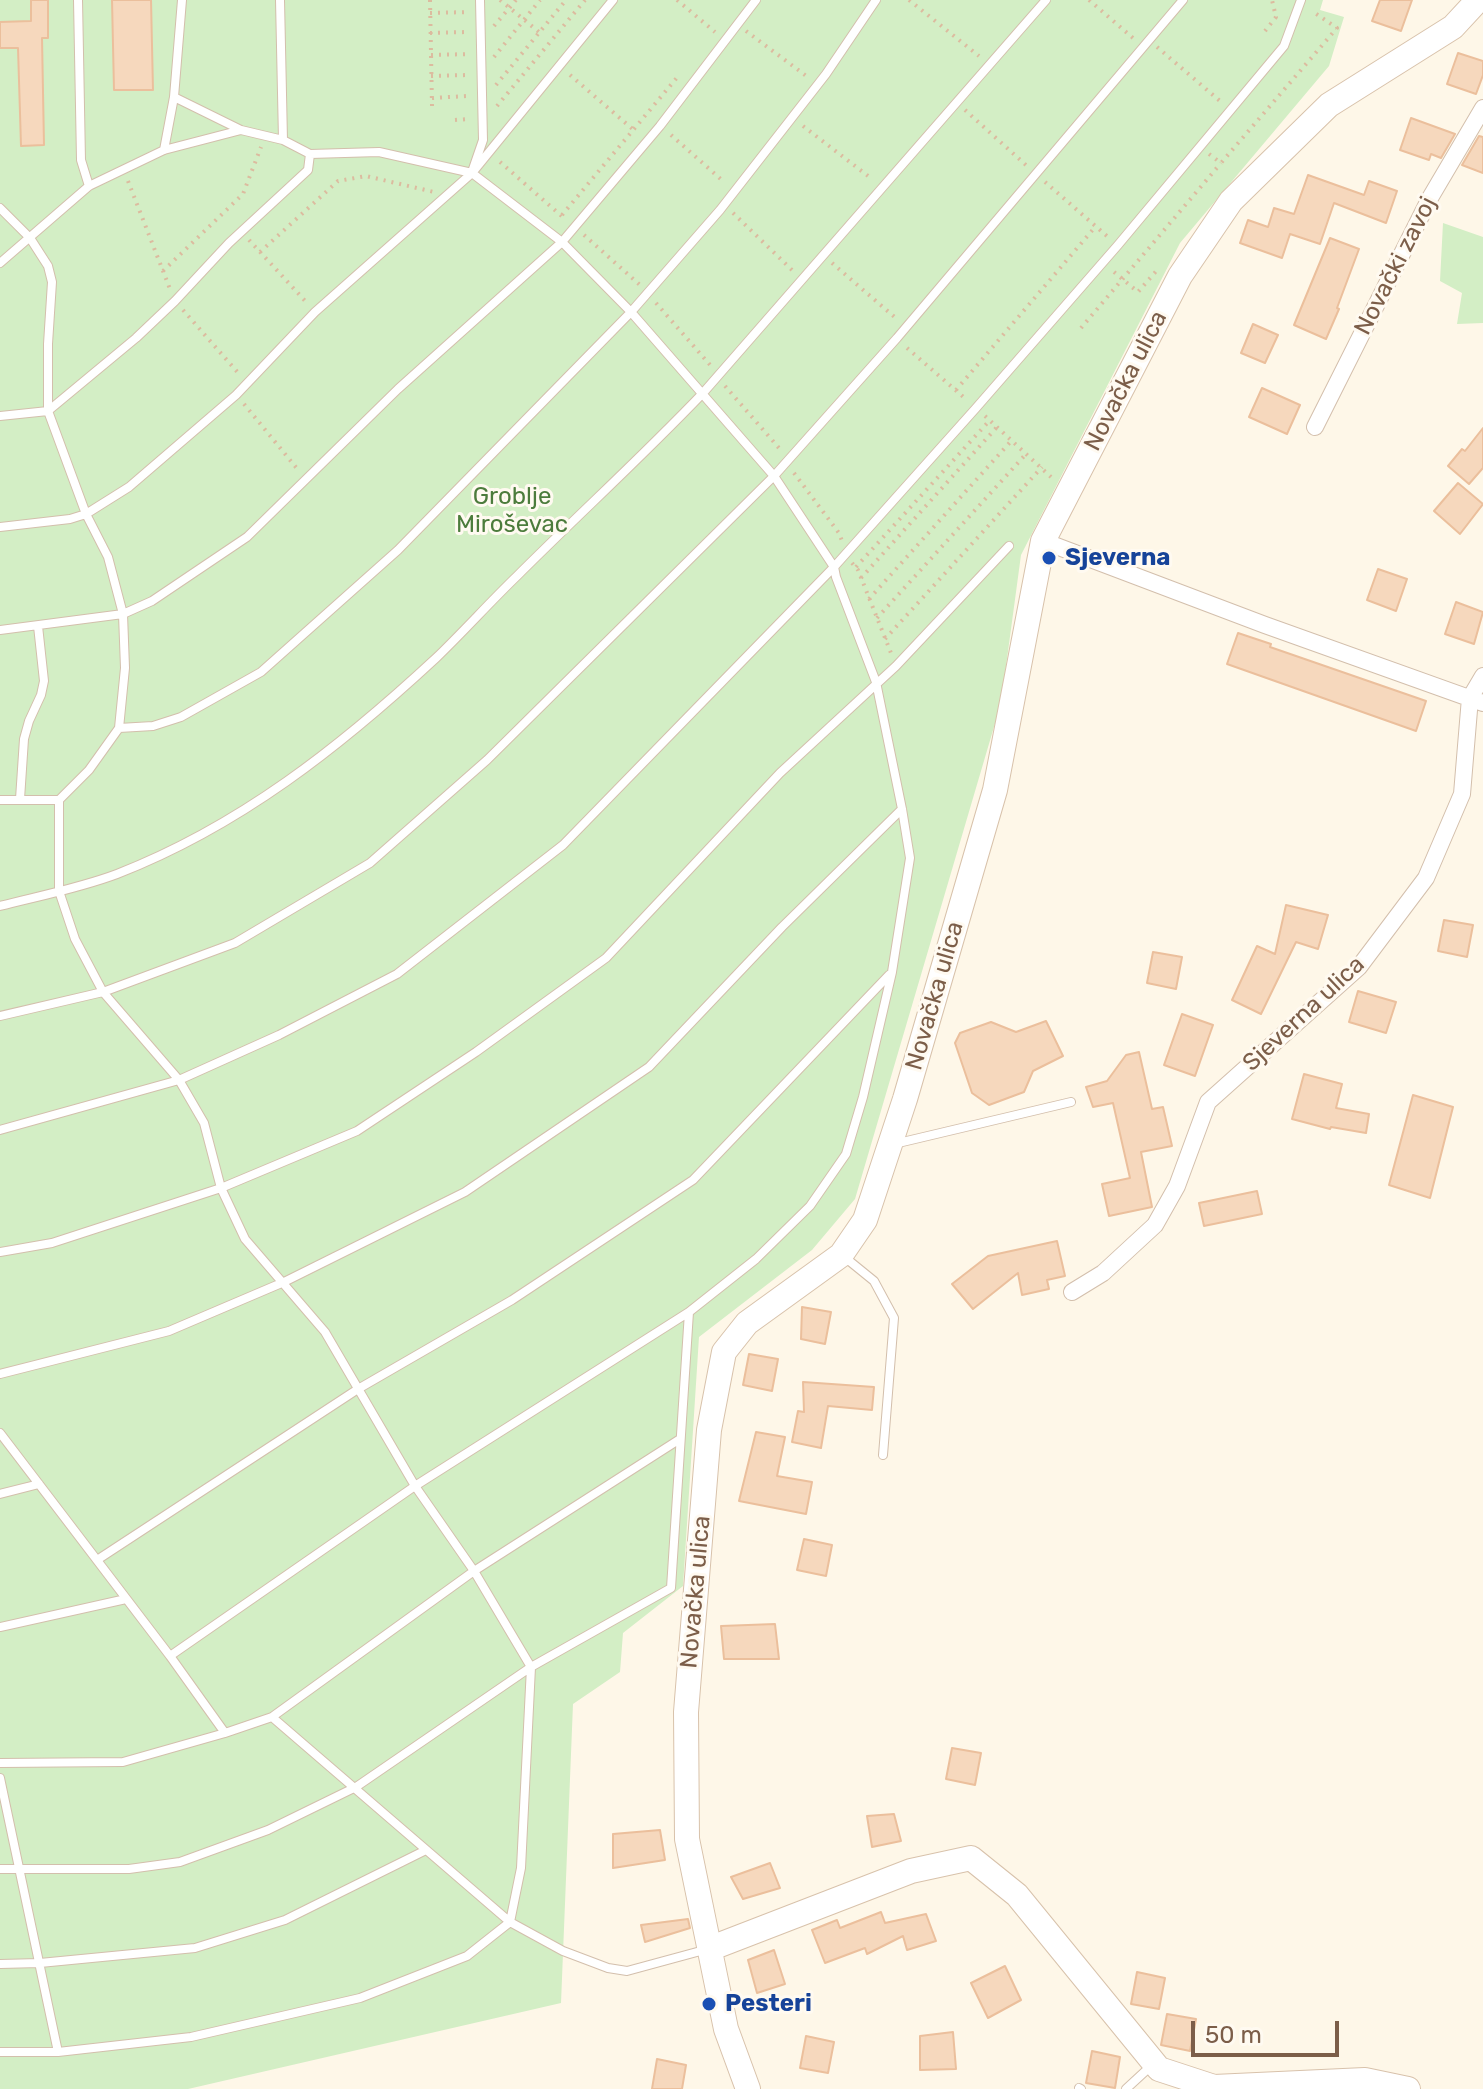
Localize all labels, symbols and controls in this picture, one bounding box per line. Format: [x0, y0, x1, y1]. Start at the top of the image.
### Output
street label: Novački zavoj [1349, 192, 1443, 340]
street label: Novačka ulica [1078, 306, 1174, 456]
park label: Groblje Miroševac [456, 483, 568, 539]
place label: Sjeverna [1065, 544, 1171, 572]
marker: Sjeverna [1040, 549, 1058, 567]
street label: Novačka ulica [900, 918, 970, 1074]
street label: Sjeverna ulica [1237, 950, 1371, 1078]
street label: Novačka ulica [675, 1514, 717, 1670]
place label: Pesteri [725, 1990, 812, 2018]
marker: Pesteri [700, 1995, 718, 2013]
scale bar [1195, 2005, 1343, 2055]
text: 50 m [1205, 2021, 1262, 2049]

